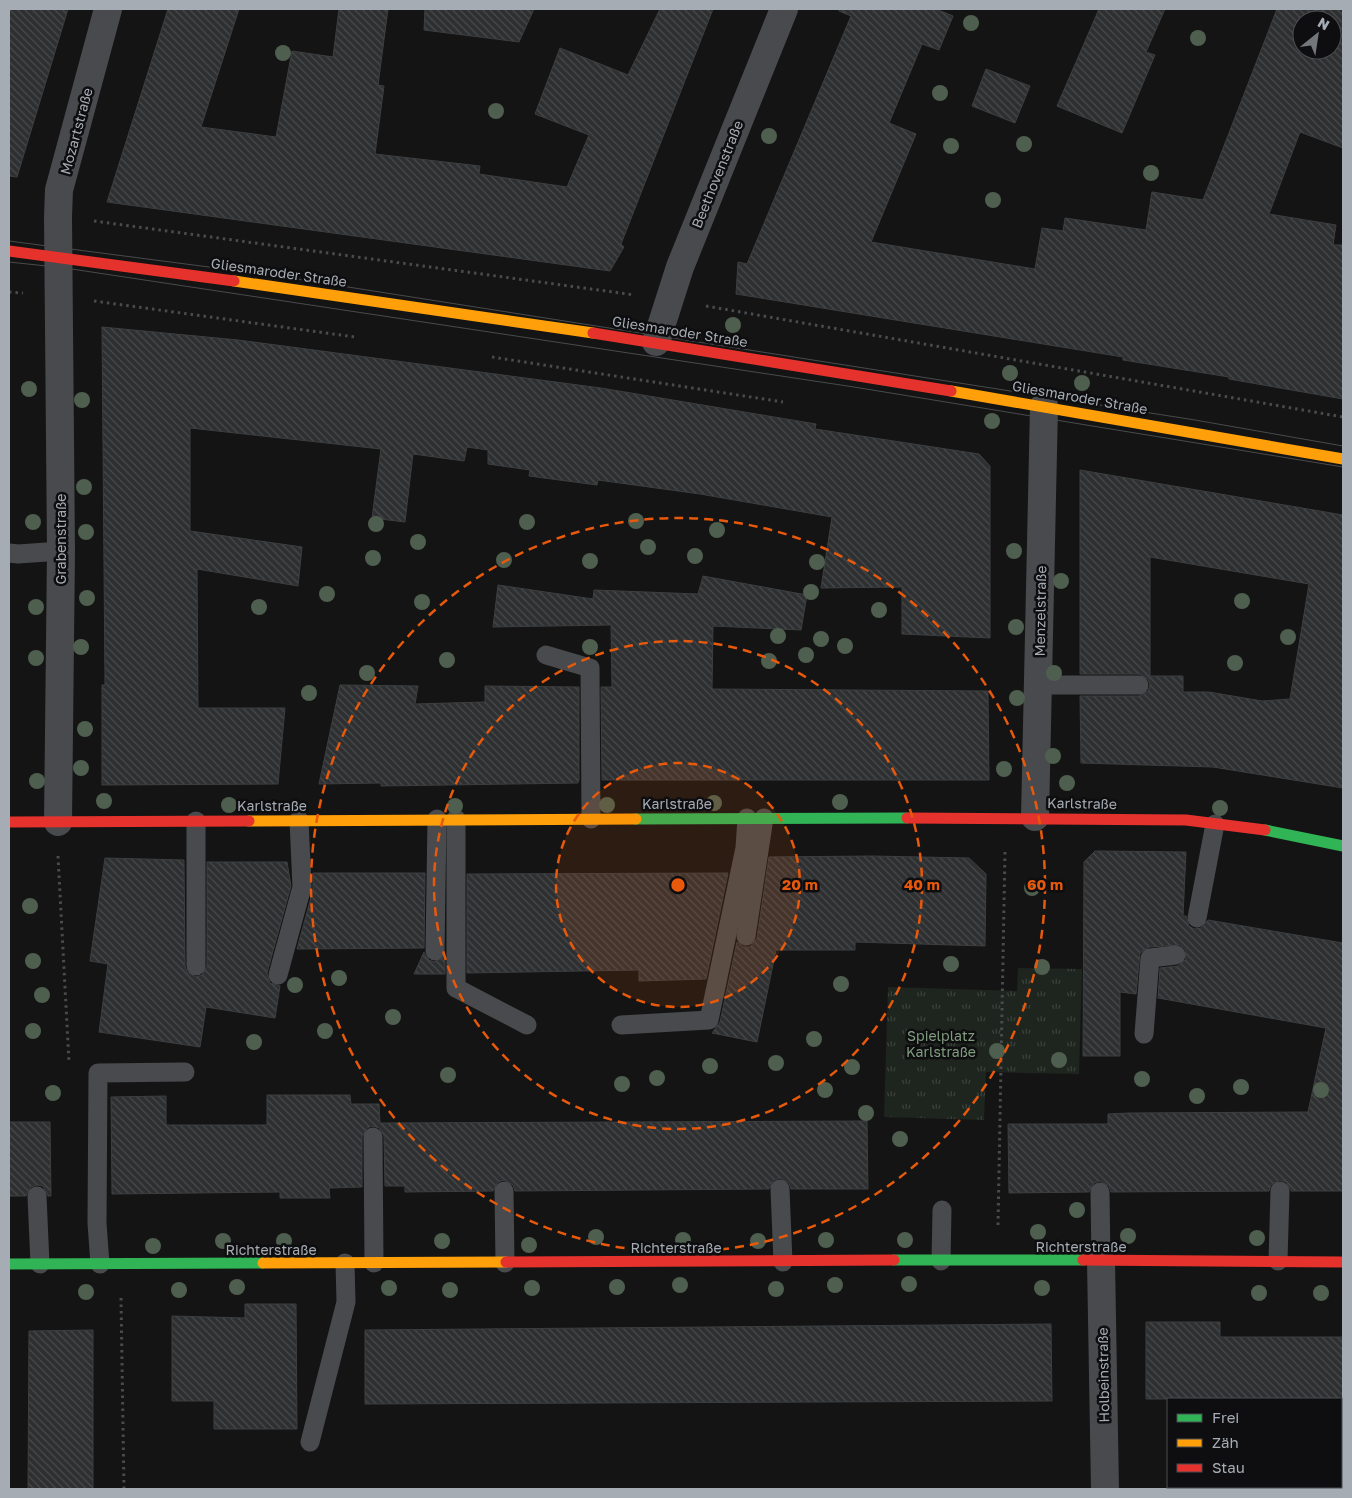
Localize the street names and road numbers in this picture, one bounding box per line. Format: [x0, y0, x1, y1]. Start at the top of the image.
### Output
street label: Mozartstraße [56, 86, 96, 176]
street label: Beethovenstraße [688, 118, 746, 230]
street label: Gliesmaroder Straße [210, 254, 348, 290]
street label: Gliesmaroder Straße [611, 312, 749, 350]
street label: Gliesmaroder Straße [1011, 377, 1149, 417]
street label: Grabenstraße [52, 494, 69, 584]
street label: Menzelstraße [1031, 565, 1049, 657]
street label: Karlstraße [1047, 794, 1117, 812]
street label: Karlstraße [642, 795, 712, 812]
street label: Karlstraße [237, 797, 307, 814]
street label: Richterstraße [1035, 1238, 1127, 1255]
street label: Richterstraße [630, 1239, 722, 1256]
street label: Richterstraße [225, 1241, 317, 1258]
street label: Holbeinstraße [1094, 1327, 1112, 1423]

